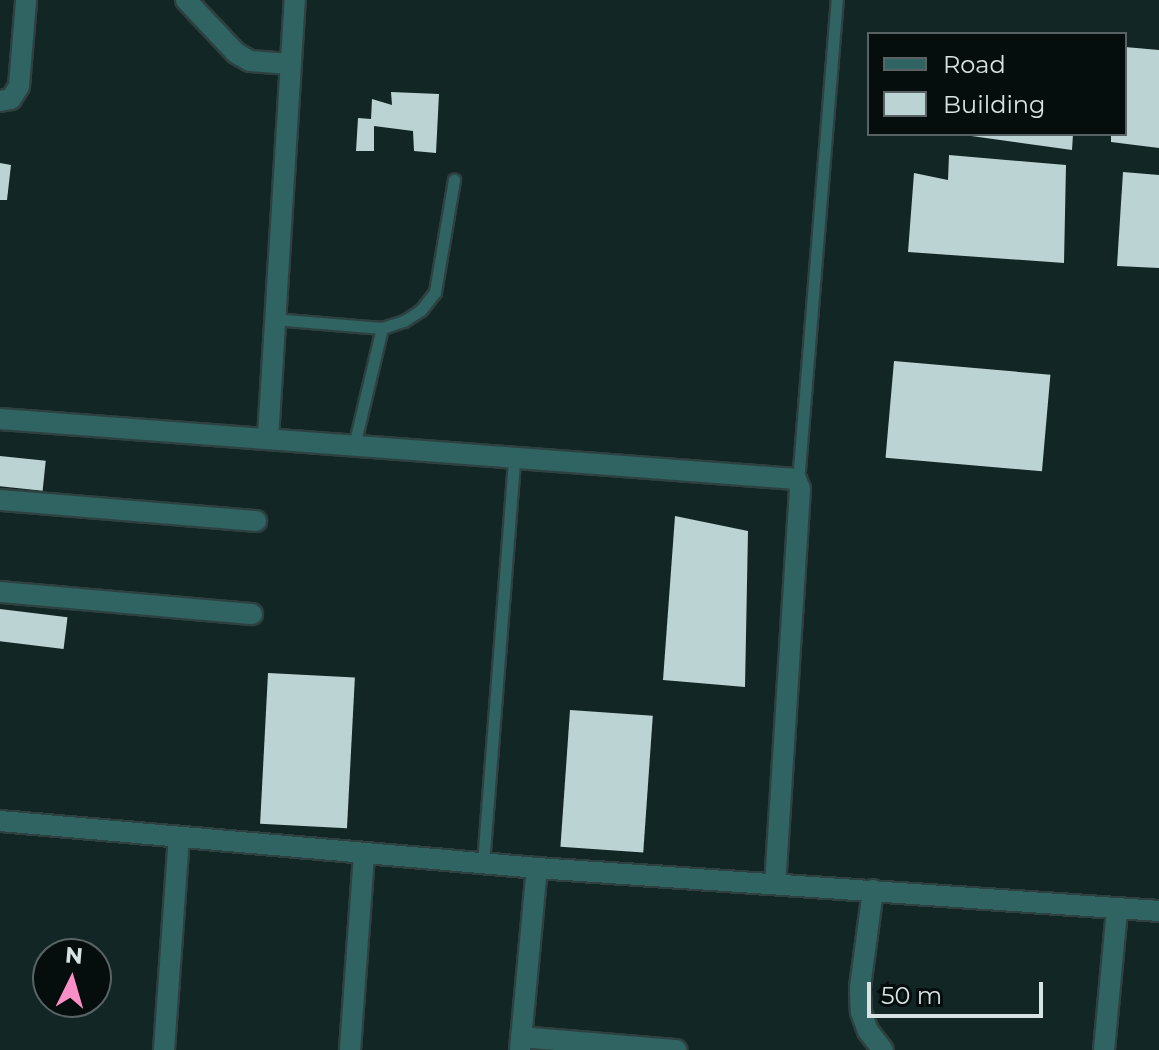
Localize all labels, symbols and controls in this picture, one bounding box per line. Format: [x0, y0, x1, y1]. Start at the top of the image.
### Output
legend [867, 32, 1127, 136]
text: Road [943, 50, 1006, 79]
text: Building [943, 90, 1046, 119]
north arrow [32, 938, 112, 1018]
text: N [64, 941, 84, 970]
scale bar [871, 966, 1047, 1016]
text: 50 m [881, 981, 942, 1010]

